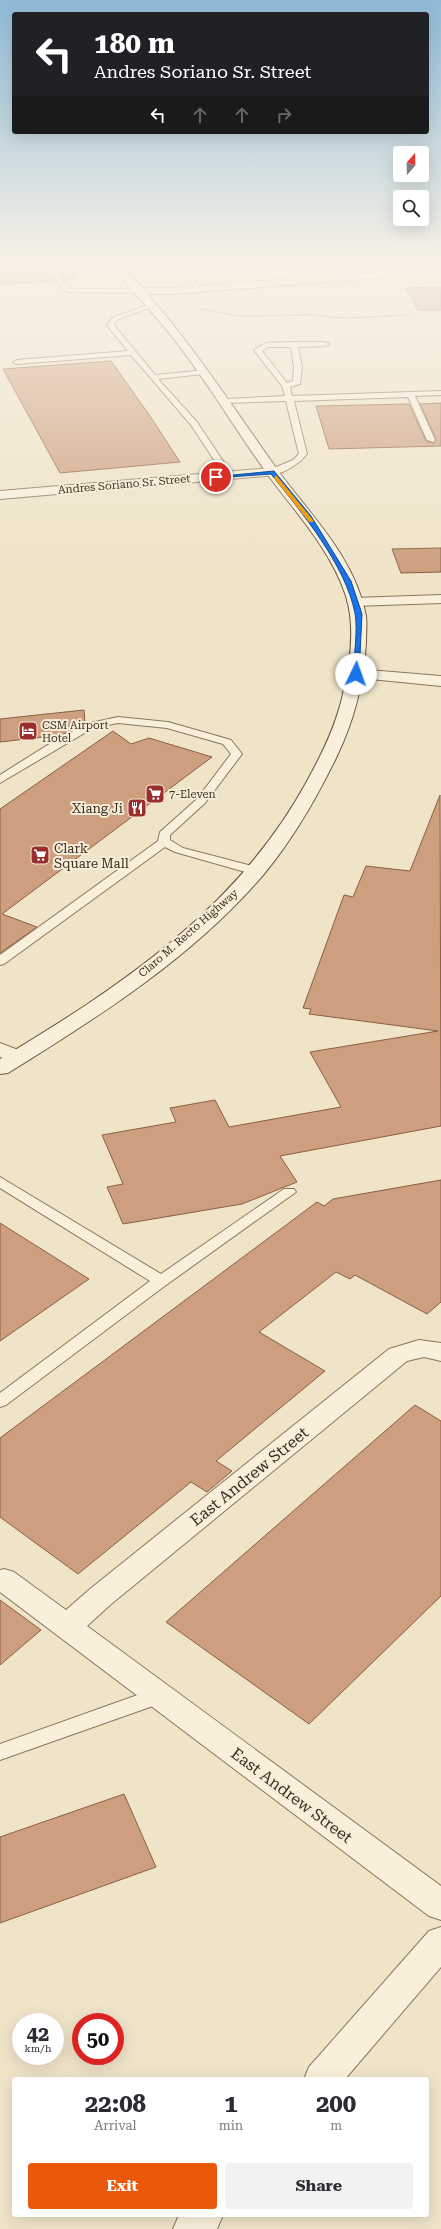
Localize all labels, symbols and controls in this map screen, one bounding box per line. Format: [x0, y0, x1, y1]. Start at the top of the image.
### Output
text: 180 m [94, 27, 175, 60]
icon: left [28, 28, 80, 80]
text: Andres Soriano Sr. Street [94, 61, 311, 82]
icon: left [147, 104, 169, 126]
icon: ahead [189, 104, 211, 126]
icon: ahead [231, 104, 253, 126]
icon: right [273, 104, 295, 126]
north arrow [393, 146, 429, 182]
map controls [393, 146, 429, 226]
button: search [393, 190, 429, 226]
pin [199, 460, 233, 494]
icon: arrive [205, 466, 227, 488]
street label: Andres Soriano Sr. Street [57, 472, 191, 497]
position arrow [335, 653, 377, 695]
place label: CSM Airport Hotel [42, 719, 109, 745]
hotel icon: CSM Airport Hotel [17, 720, 39, 742]
supermarket icon: 7-Eleven [144, 783, 166, 805]
place label: 7-Eleven [169, 788, 216, 801]
restaurant icon: Xiang Ji [126, 797, 148, 819]
place label: Xiang Ji [72, 801, 123, 816]
place label: Clark Square Mall [54, 841, 129, 871]
supermarket icon: Clark Square Mall [29, 844, 51, 866]
street label: Claro M. Recto Highway [136, 886, 241, 980]
street label: East Andrew Street [186, 1423, 312, 1530]
street label: East Andrew Street [227, 1744, 356, 1847]
speed limit sign: 50 [72, 2013, 124, 2065]
text: 42 [27, 2022, 49, 2046]
text: km/h [25, 2043, 51, 2054]
text: 22:08 [85, 2090, 146, 2118]
text: 1 [224, 2090, 238, 2118]
text: 200 [316, 2090, 356, 2118]
text: Arrival [94, 2118, 137, 2133]
text: min [219, 2118, 243, 2133]
text: m [330, 2118, 342, 2133]
button: Exit [28, 2163, 217, 2209]
button: Share [225, 2163, 413, 2209]

